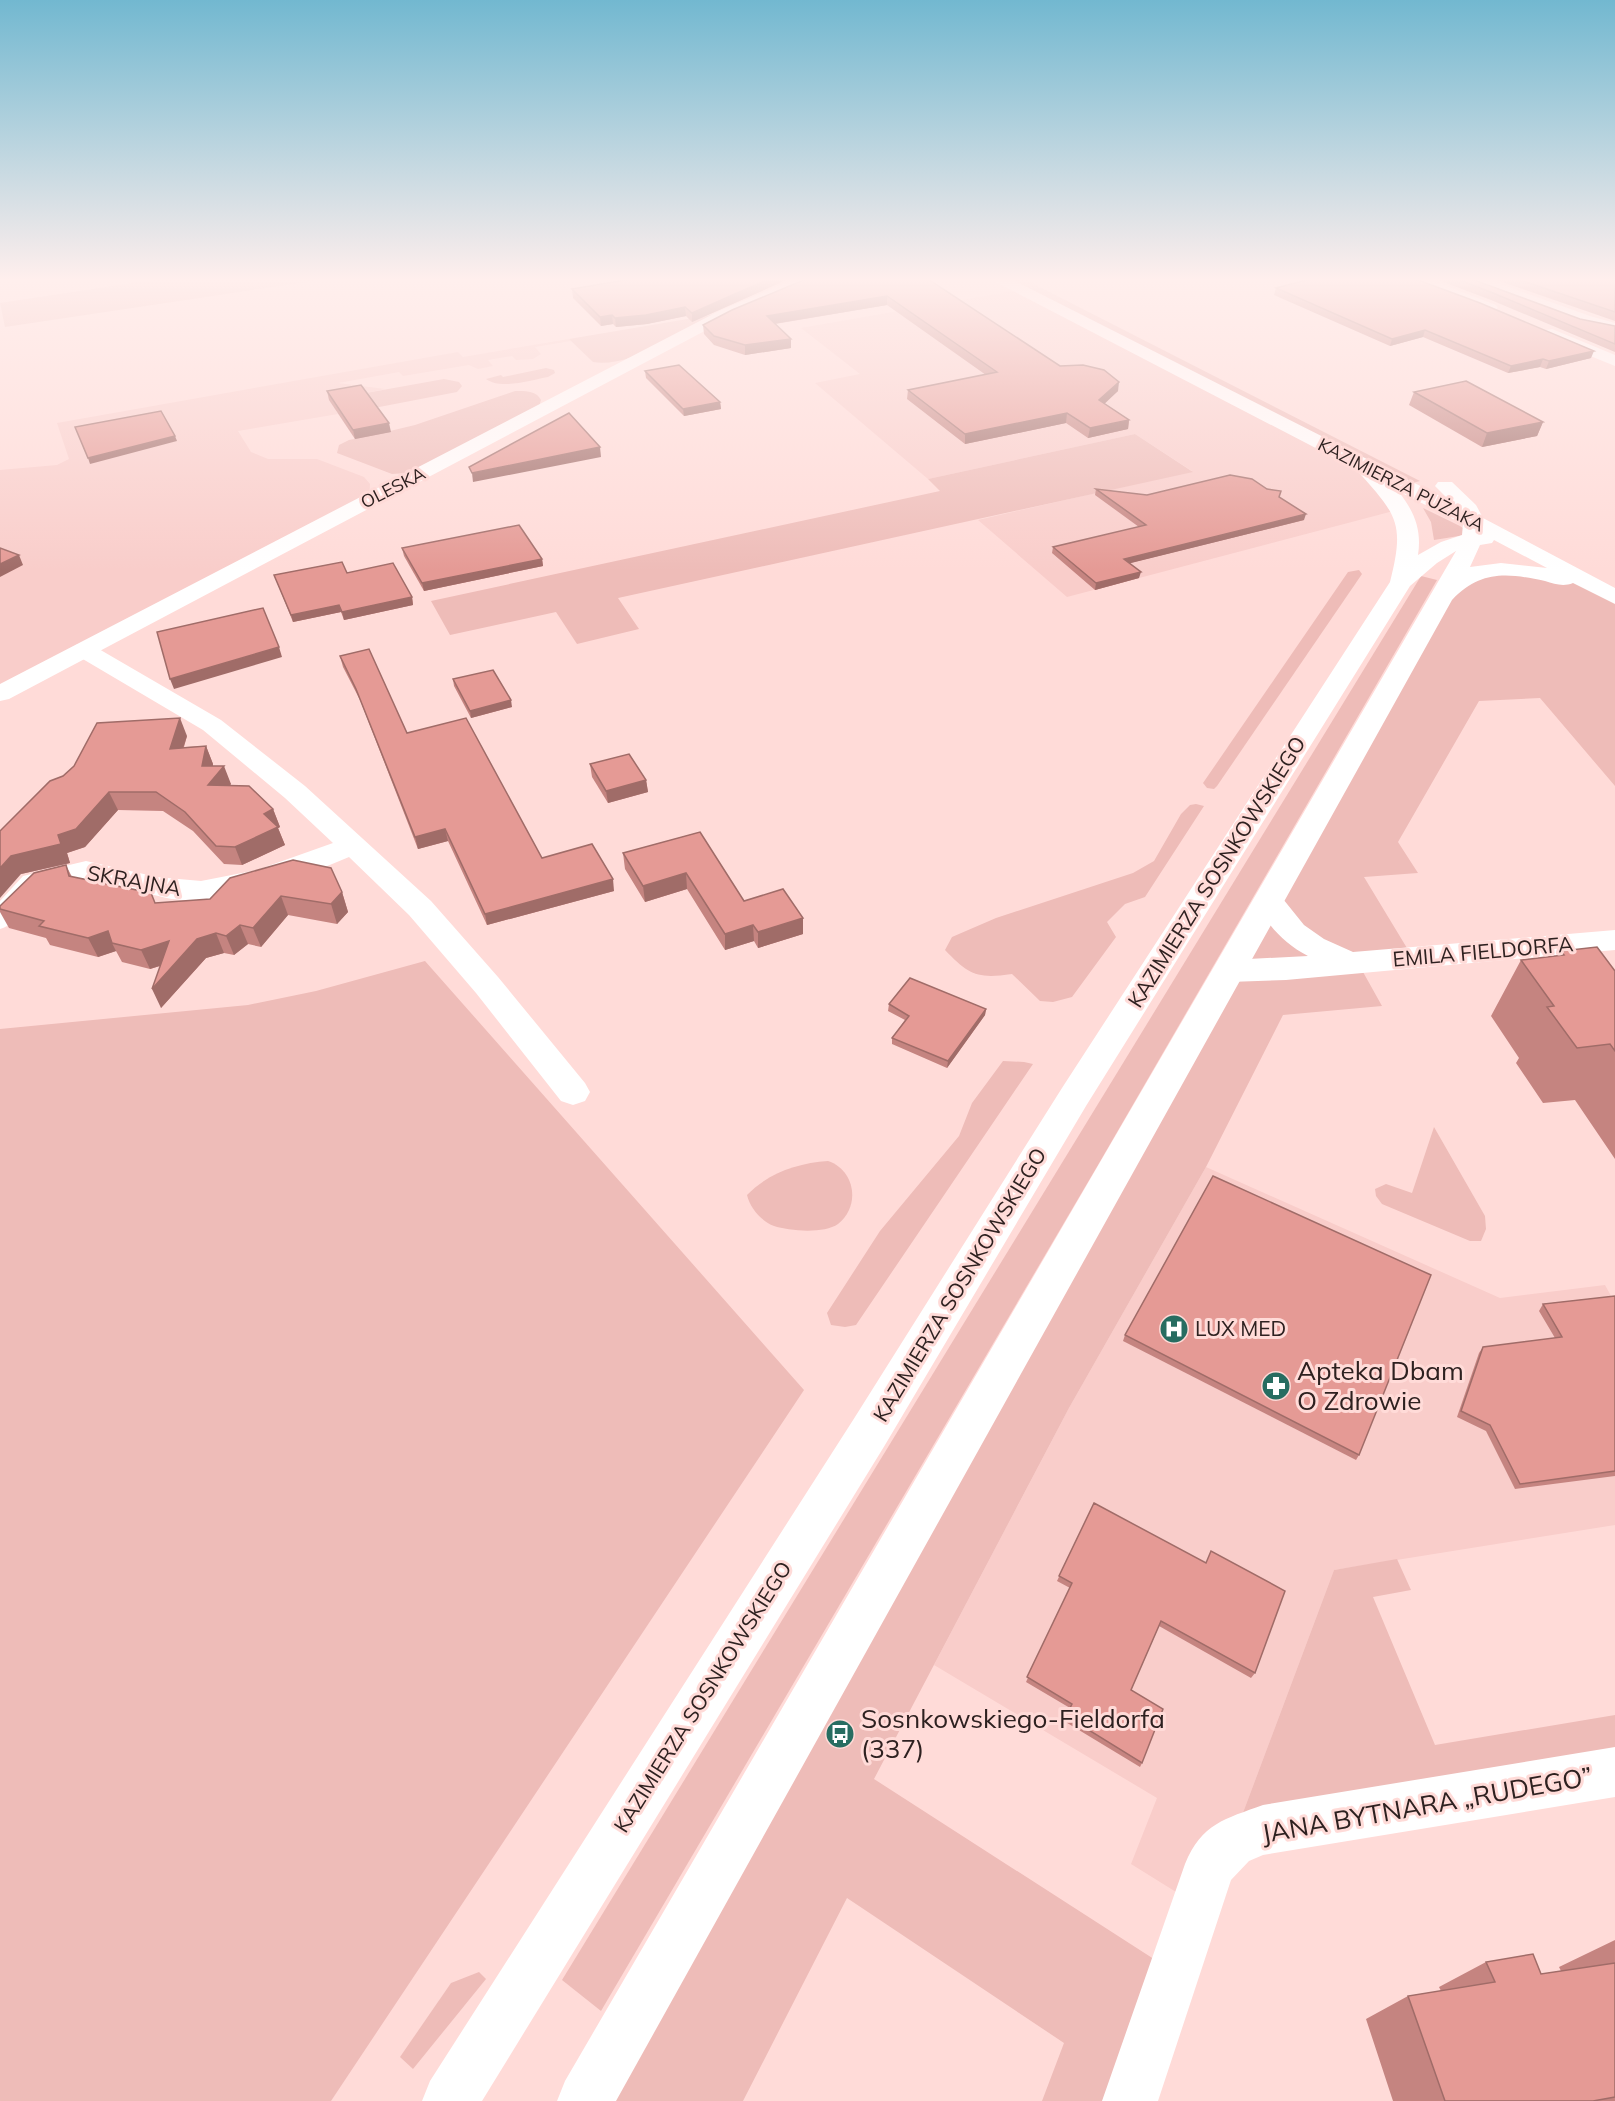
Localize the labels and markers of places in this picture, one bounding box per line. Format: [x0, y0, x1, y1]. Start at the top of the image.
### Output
hospital icon: LUX MED [1158, 1313, 1190, 1345]
place label: LUX MED [1195, 1315, 1286, 1341]
place label: Apteka Dbam O Zdrowie [1297, 1354, 1464, 1417]
pharmacy icon: Apteka Dbam O Zdrowie [1260, 1370, 1292, 1402]
place label: Sosnkowskiego-Fieldorfa (337) [861, 1702, 1165, 1765]
bus stop icon: Sosnkowskiego-Fieldorfa (337) [824, 1718, 856, 1750]

